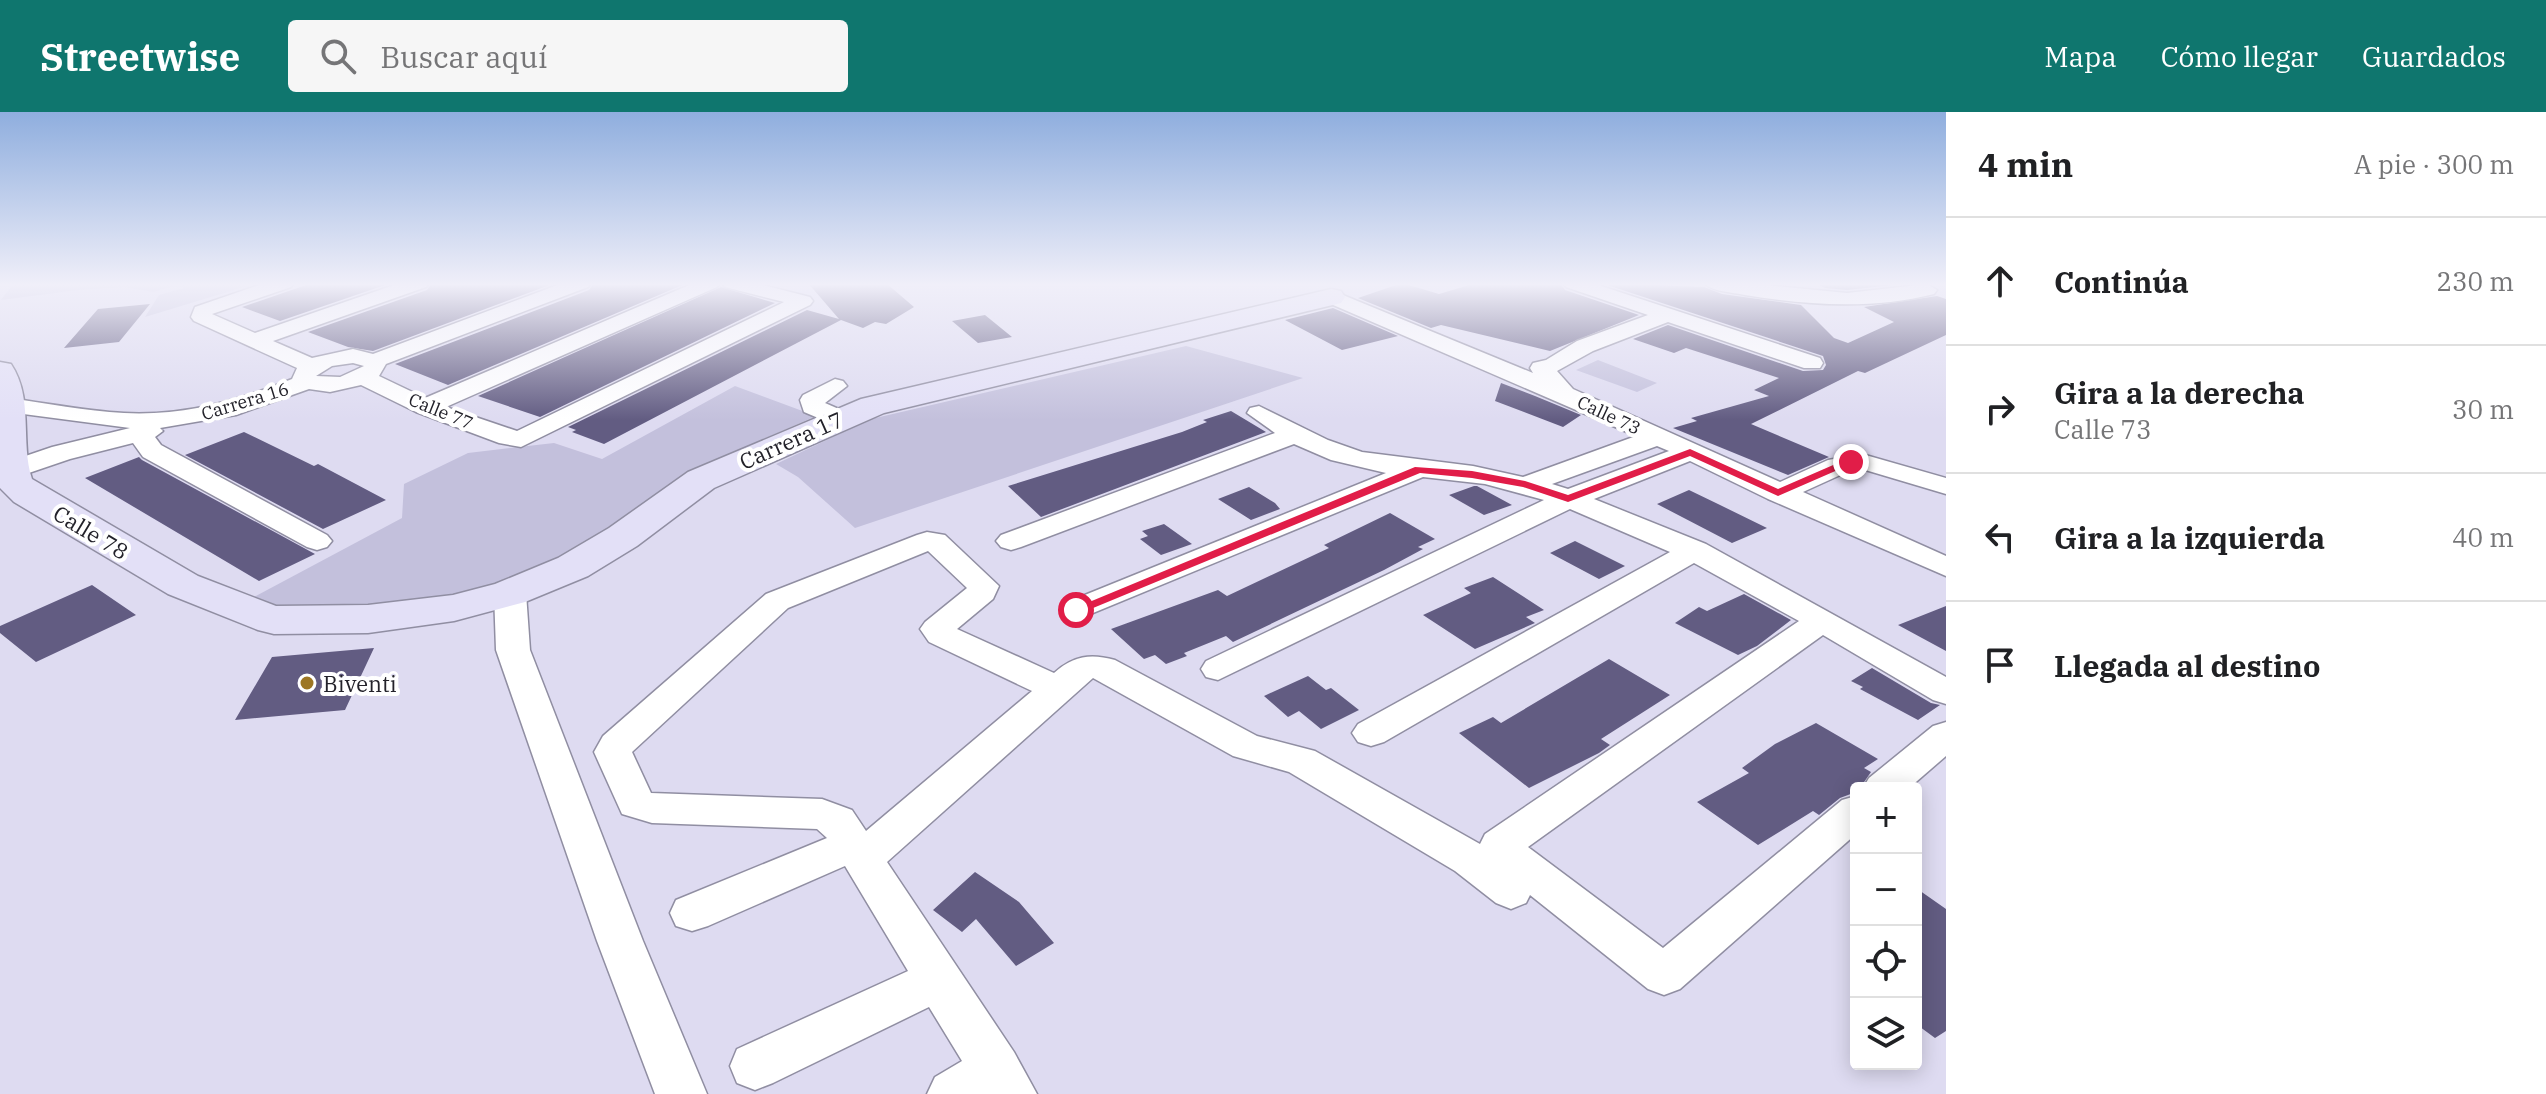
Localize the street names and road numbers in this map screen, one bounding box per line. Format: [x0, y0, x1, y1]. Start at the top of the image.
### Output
street label: Carrera 16 [198, 377, 292, 425]
street label: Calle 77 [405, 388, 477, 434]
street label: Calle 73 [1574, 390, 1644, 440]
street label: Carrera 17 [735, 404, 847, 476]
street label: Calle 78 [48, 498, 134, 566]

